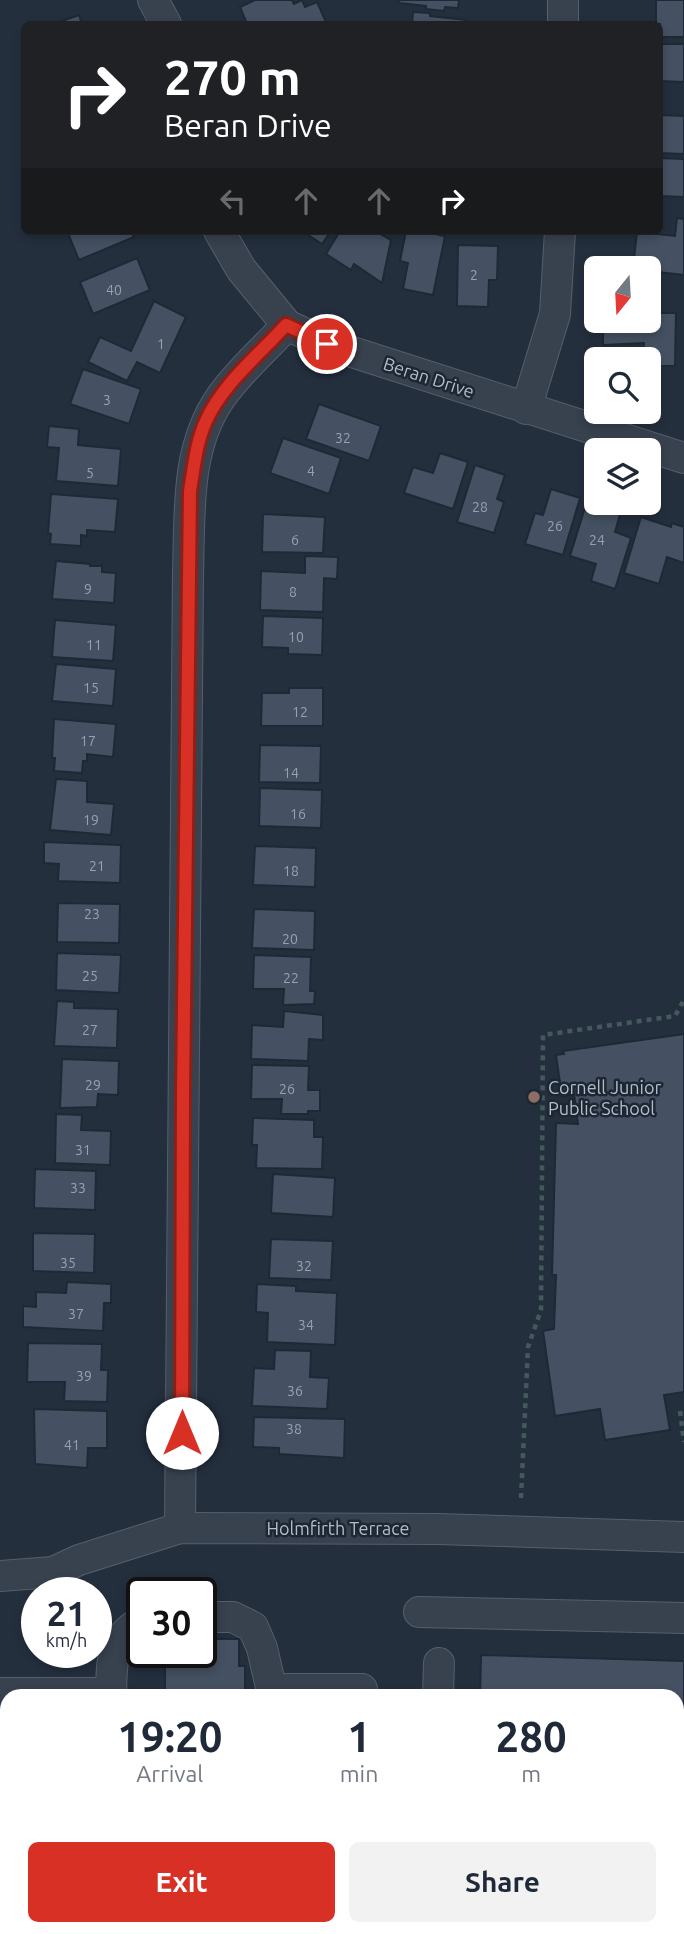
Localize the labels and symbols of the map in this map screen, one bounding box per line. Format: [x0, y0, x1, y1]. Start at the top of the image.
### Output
north arrow [584, 256, 662, 332]
house number: 2 [470, 267, 478, 283]
house number: 40 [106, 282, 122, 298]
pin [297, 314, 357, 374]
house number: 1 [157, 336, 165, 352]
street label: Beran Drive [381, 353, 477, 401]
house number: 3 [103, 392, 111, 408]
house number: 32 [335, 430, 351, 446]
house number: 4 [307, 463, 315, 479]
house number: 5 [86, 465, 94, 481]
house number: 28 [472, 499, 488, 515]
house number: 26 [547, 518, 563, 534]
house number: 6 [291, 532, 299, 548]
house number: 24 [589, 532, 605, 548]
house number: 9 [84, 581, 92, 597]
house number: 8 [289, 584, 297, 600]
house number: 10 [288, 629, 304, 645]
house number: 11 [86, 637, 102, 653]
house number: 15 [83, 680, 99, 696]
house number: 12 [292, 704, 308, 720]
house number: 17 [80, 733, 96, 749]
house number: 14 [283, 765, 299, 781]
house number: 16 [290, 806, 306, 822]
house number: 19 [83, 812, 99, 828]
house number: 21 [89, 858, 105, 874]
house number: 18 [283, 863, 299, 879]
house number: 23 [84, 906, 100, 922]
house number: 20 [282, 931, 298, 947]
house number: 25 [82, 968, 98, 984]
house number: 22 [283, 970, 299, 986]
house number: 27 [82, 1022, 98, 1038]
house number: 29 [85, 1077, 101, 1093]
place label: Cornell Junior Public School [548, 1077, 661, 1118]
house number: 26 [279, 1081, 295, 1097]
marker: Cornell Junior Public School [526, 1089, 542, 1105]
house number: 31 [75, 1142, 91, 1158]
house number: 33 [70, 1180, 86, 1196]
house number: 35 [60, 1255, 76, 1271]
house number: 32 [296, 1258, 312, 1274]
house number: 37 [68, 1306, 84, 1322]
house number: 34 [298, 1317, 314, 1333]
house number: 39 [76, 1368, 92, 1384]
house number: 36 [287, 1383, 303, 1399]
position arrow [145, 1396, 219, 1470]
house number: 38 [286, 1421, 302, 1437]
house number: 41 [64, 1437, 80, 1453]
street label: Holmfirth Terrace [266, 1518, 410, 1538]
speed limit sign: 30 [126, 1577, 217, 1668]

